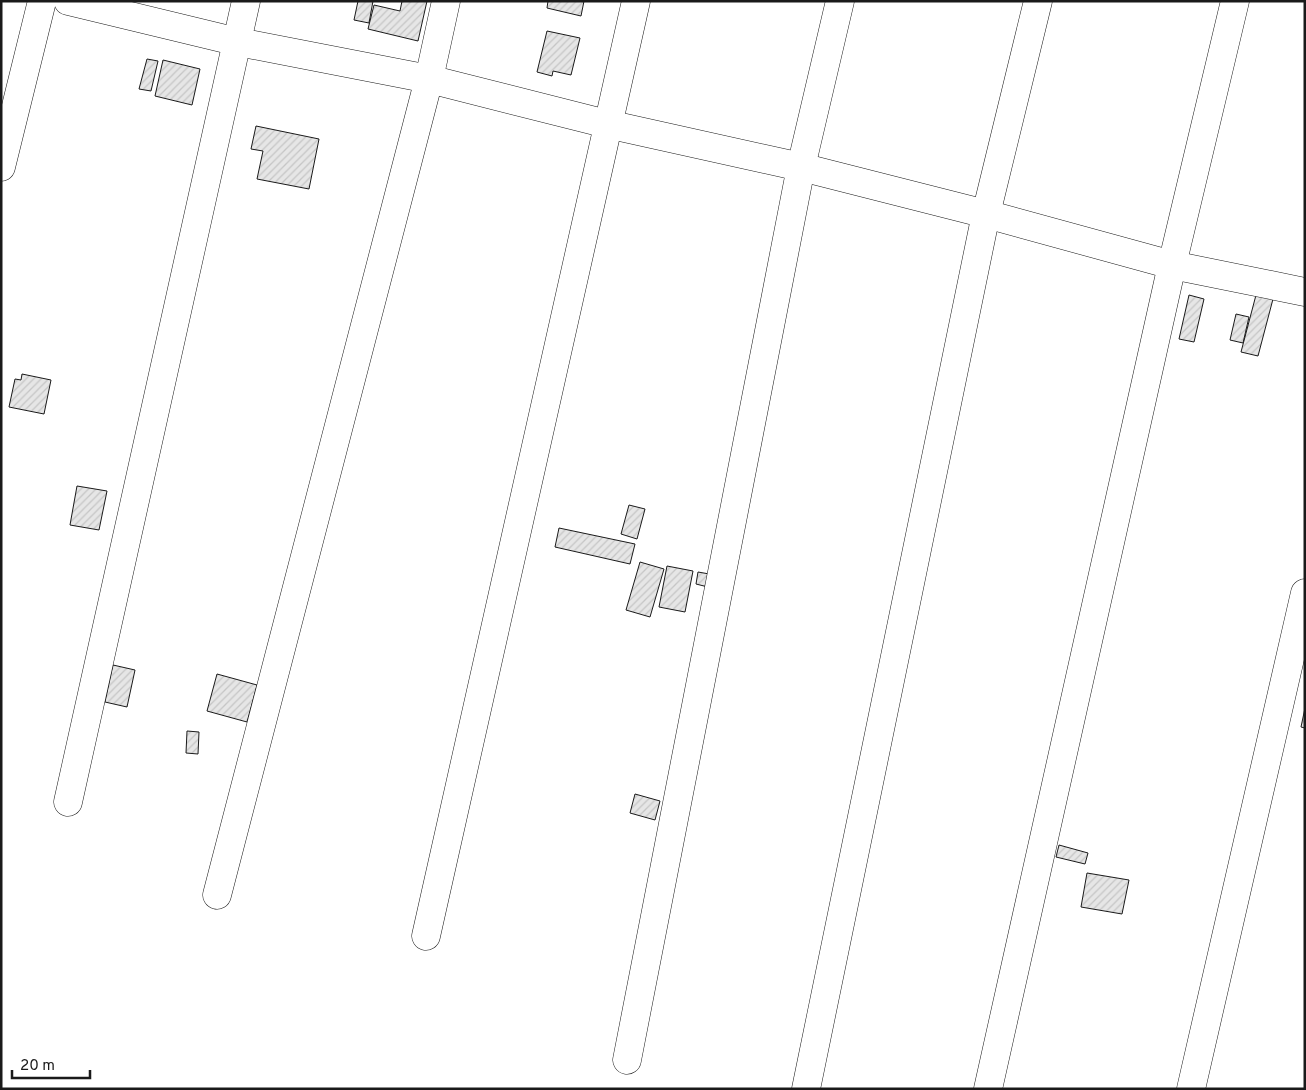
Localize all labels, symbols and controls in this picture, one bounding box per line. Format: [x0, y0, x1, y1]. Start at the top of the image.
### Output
scale bar [12, 1048, 90, 1080]
text: 20 m [20, 1057, 55, 1076]

